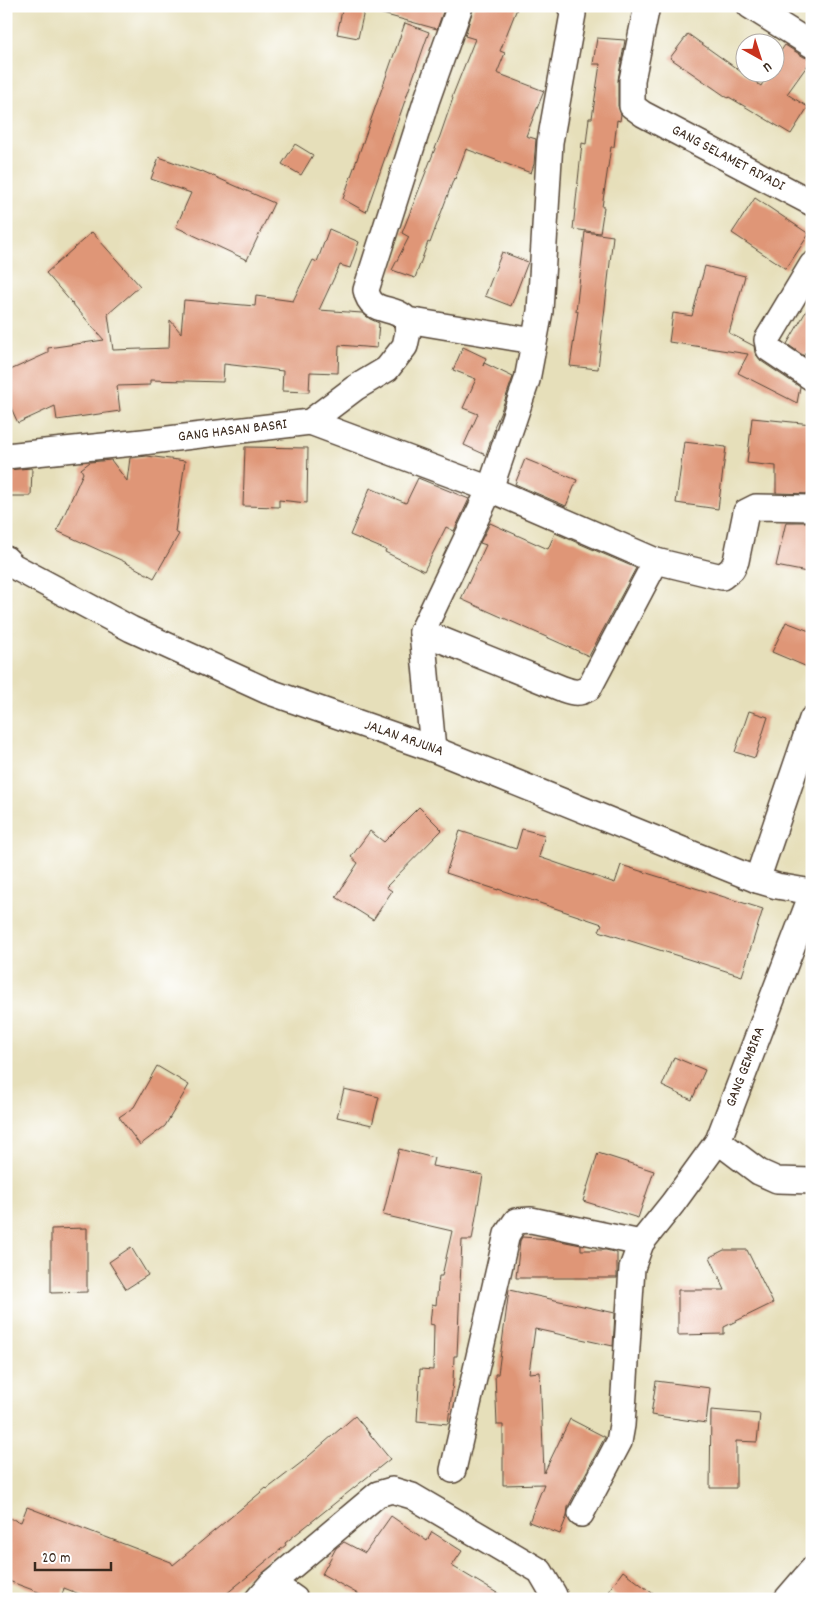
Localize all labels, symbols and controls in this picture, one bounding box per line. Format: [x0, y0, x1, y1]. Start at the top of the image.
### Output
north arrow [736, 32, 786, 82]
text: U [758, 57, 776, 77]
street label: GANG SELAMET RIYADI [667, 120, 789, 198]
street label: GANG HASAN BASRI [177, 414, 289, 449]
street label: JALAN ARJUNA [361, 715, 447, 763]
street label: GANG GEMBIRA [721, 1024, 771, 1110]
scale bar [35, 1540, 111, 1572]
text: 20 m [42, 1548, 70, 1570]

